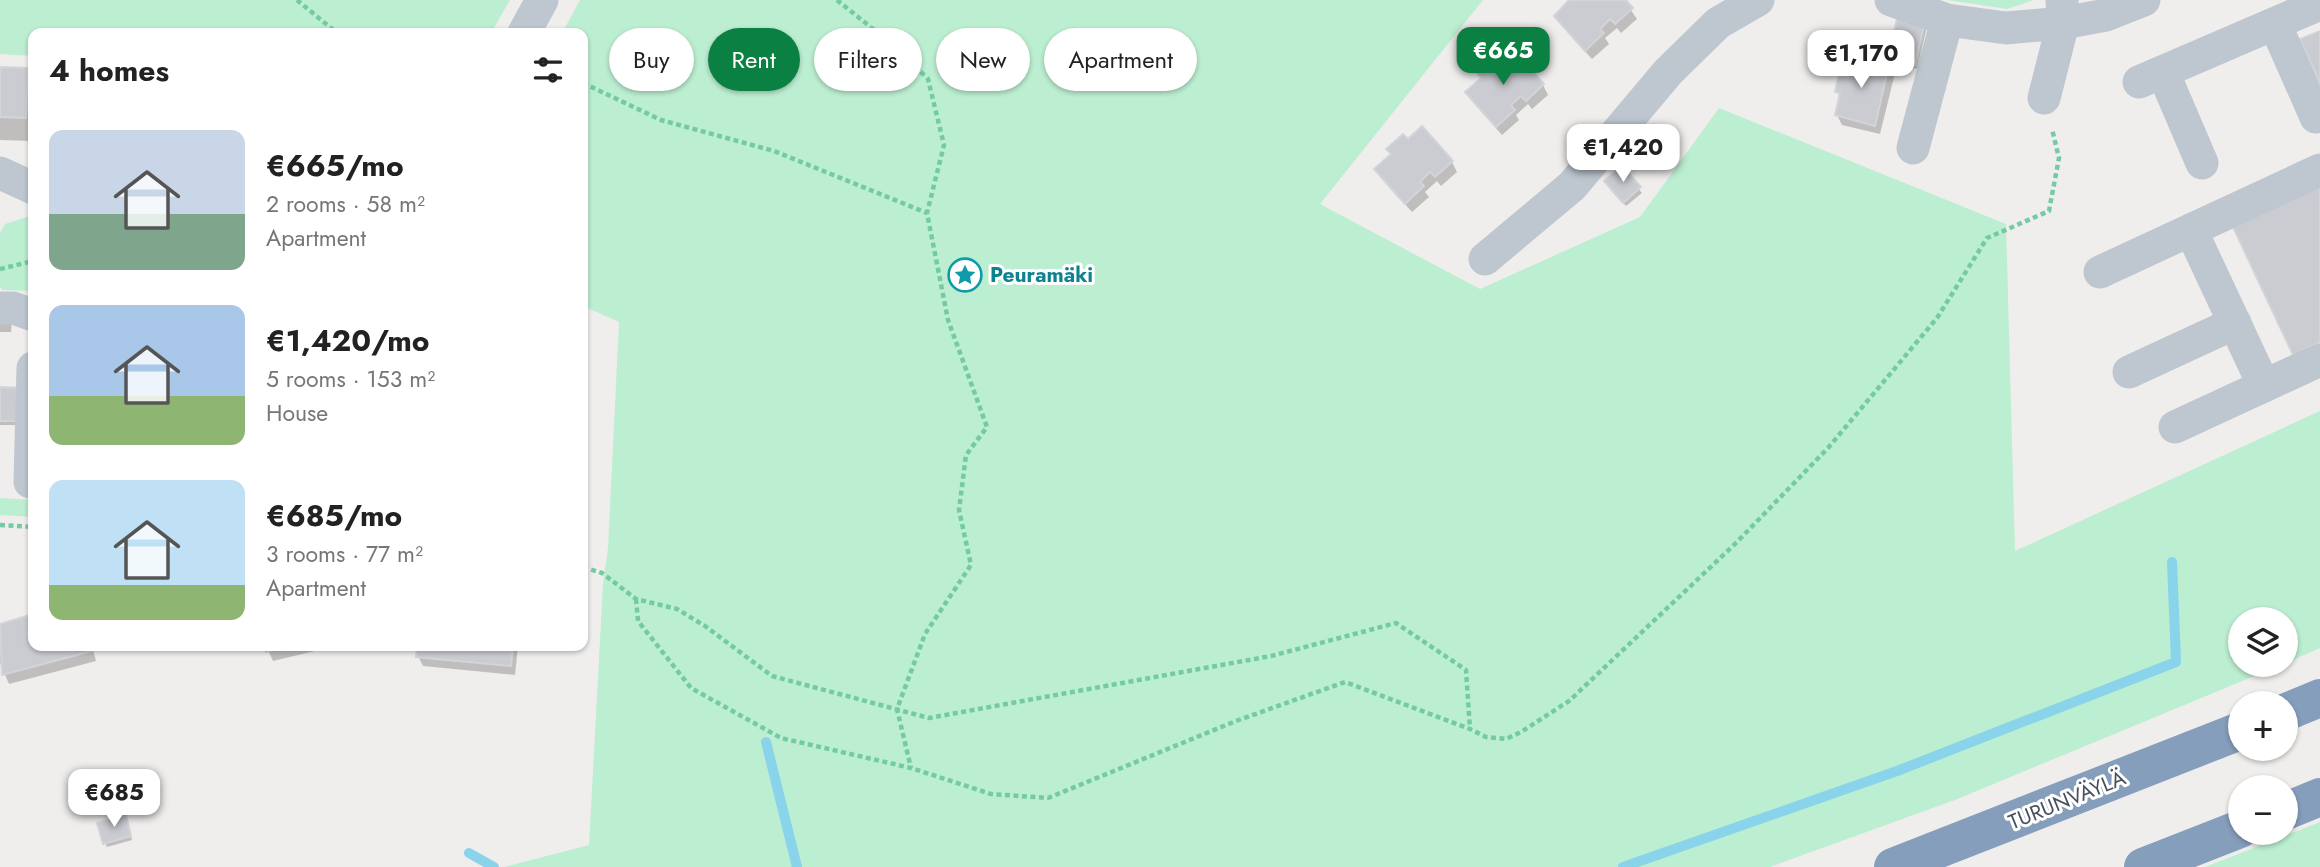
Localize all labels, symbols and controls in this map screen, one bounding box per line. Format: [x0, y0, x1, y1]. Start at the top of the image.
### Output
chip: Buy [609, 28, 694, 91]
chip: Rent [708, 28, 800, 91]
chip: Filters [814, 28, 922, 91]
chip: New [936, 28, 1030, 91]
chip: Apartment [1044, 28, 1197, 91]
pin: €665 [1462, 28, 1544, 87]
pin: €1,170 [1804, 31, 1918, 90]
text: €665 [1473, 33, 1533, 67]
text: €1,170 [1823, 36, 1899, 70]
text: 4 homes [49, 49, 169, 92]
icon: filters [529, 51, 567, 89]
pin: €1,420 [1566, 124, 1680, 184]
text: €1,420 [1583, 130, 1663, 164]
text: €665/mo [266, 144, 404, 187]
icon: home [105, 158, 189, 242]
text: 2 rooms · 58 m² [266, 187, 425, 221]
text: Apartment [266, 221, 366, 255]
place icon: Peuramäki [946, 256, 984, 294]
place label: Peuramäki [990, 260, 1093, 290]
text: €1,420/mo [266, 319, 430, 362]
icon: home [105, 333, 189, 417]
text: 5 rooms · 153 m² [266, 362, 435, 396]
text: House [266, 396, 328, 430]
text: €685/mo [266, 494, 402, 537]
icon: home [105, 508, 189, 592]
text: 3 rooms · 77 m² [266, 537, 423, 571]
text: Apartment [266, 571, 366, 605]
map controls [2228, 607, 2298, 845]
button: layers [2228, 607, 2298, 677]
button: + [2228, 691, 2298, 761]
street label: TURUNVÄYLÄ [2004, 763, 2130, 837]
pin: €685 [73, 770, 155, 829]
text: €685 [84, 775, 144, 809]
button: − [2228, 775, 2298, 845]

